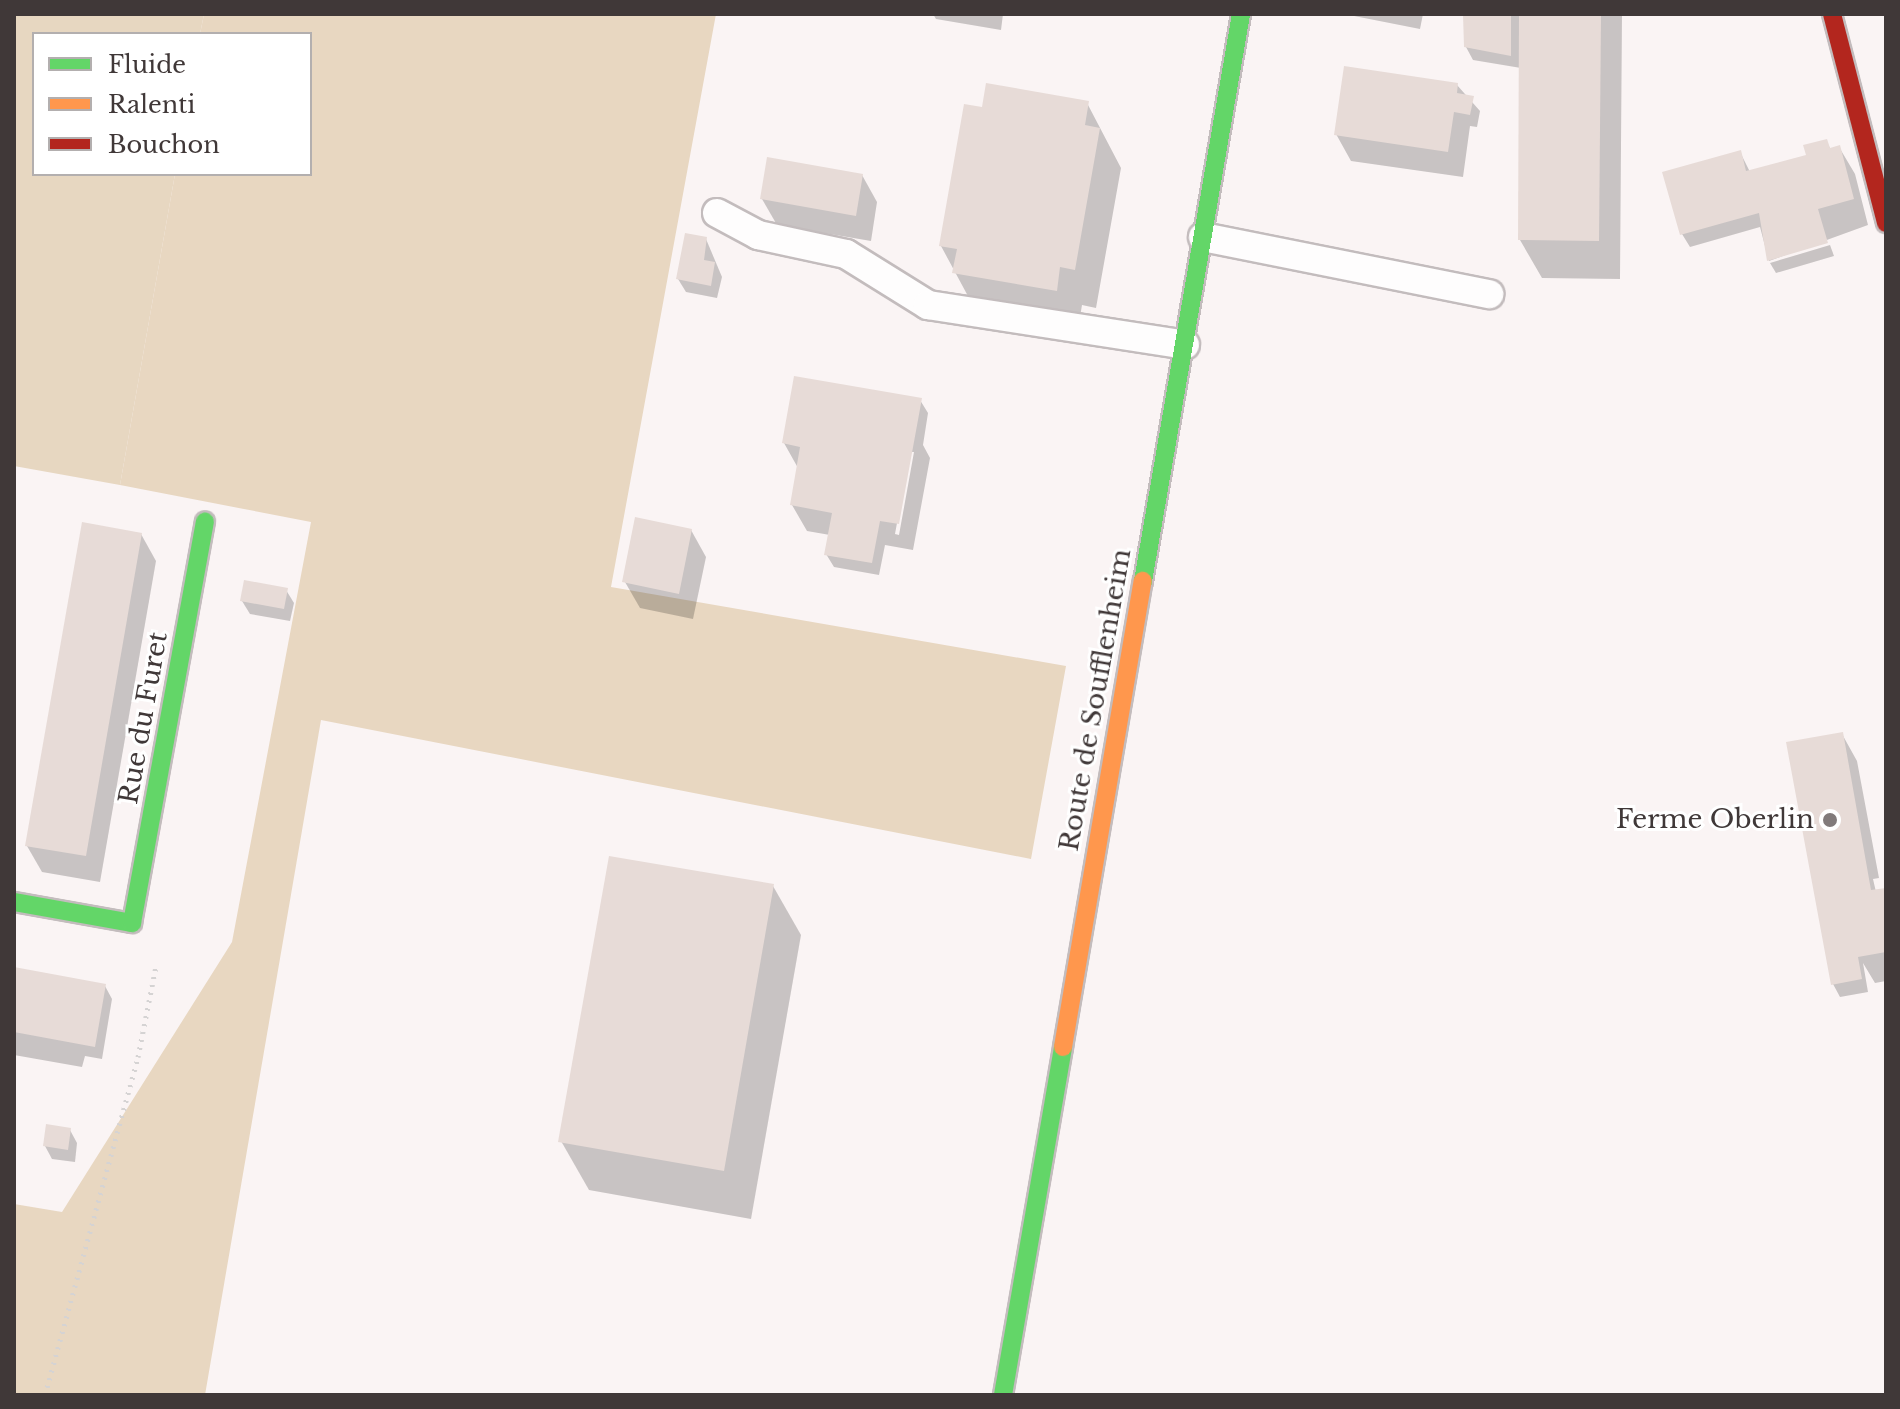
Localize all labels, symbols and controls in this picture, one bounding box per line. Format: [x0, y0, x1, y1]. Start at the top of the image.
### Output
legend [32, 32, 312, 176]
text: Fluide [108, 50, 186, 79]
text: Ralenti [108, 90, 196, 119]
text: Bouchon [108, 130, 220, 159]
street label: Route de Soufflenheim [1054, 547, 1138, 853]
street label: Rue du Furet [113, 629, 175, 807]
place label: Ferme Oberlin [1616, 804, 1814, 836]
marker: Ferme Oberlin [1821, 811, 1839, 829]

